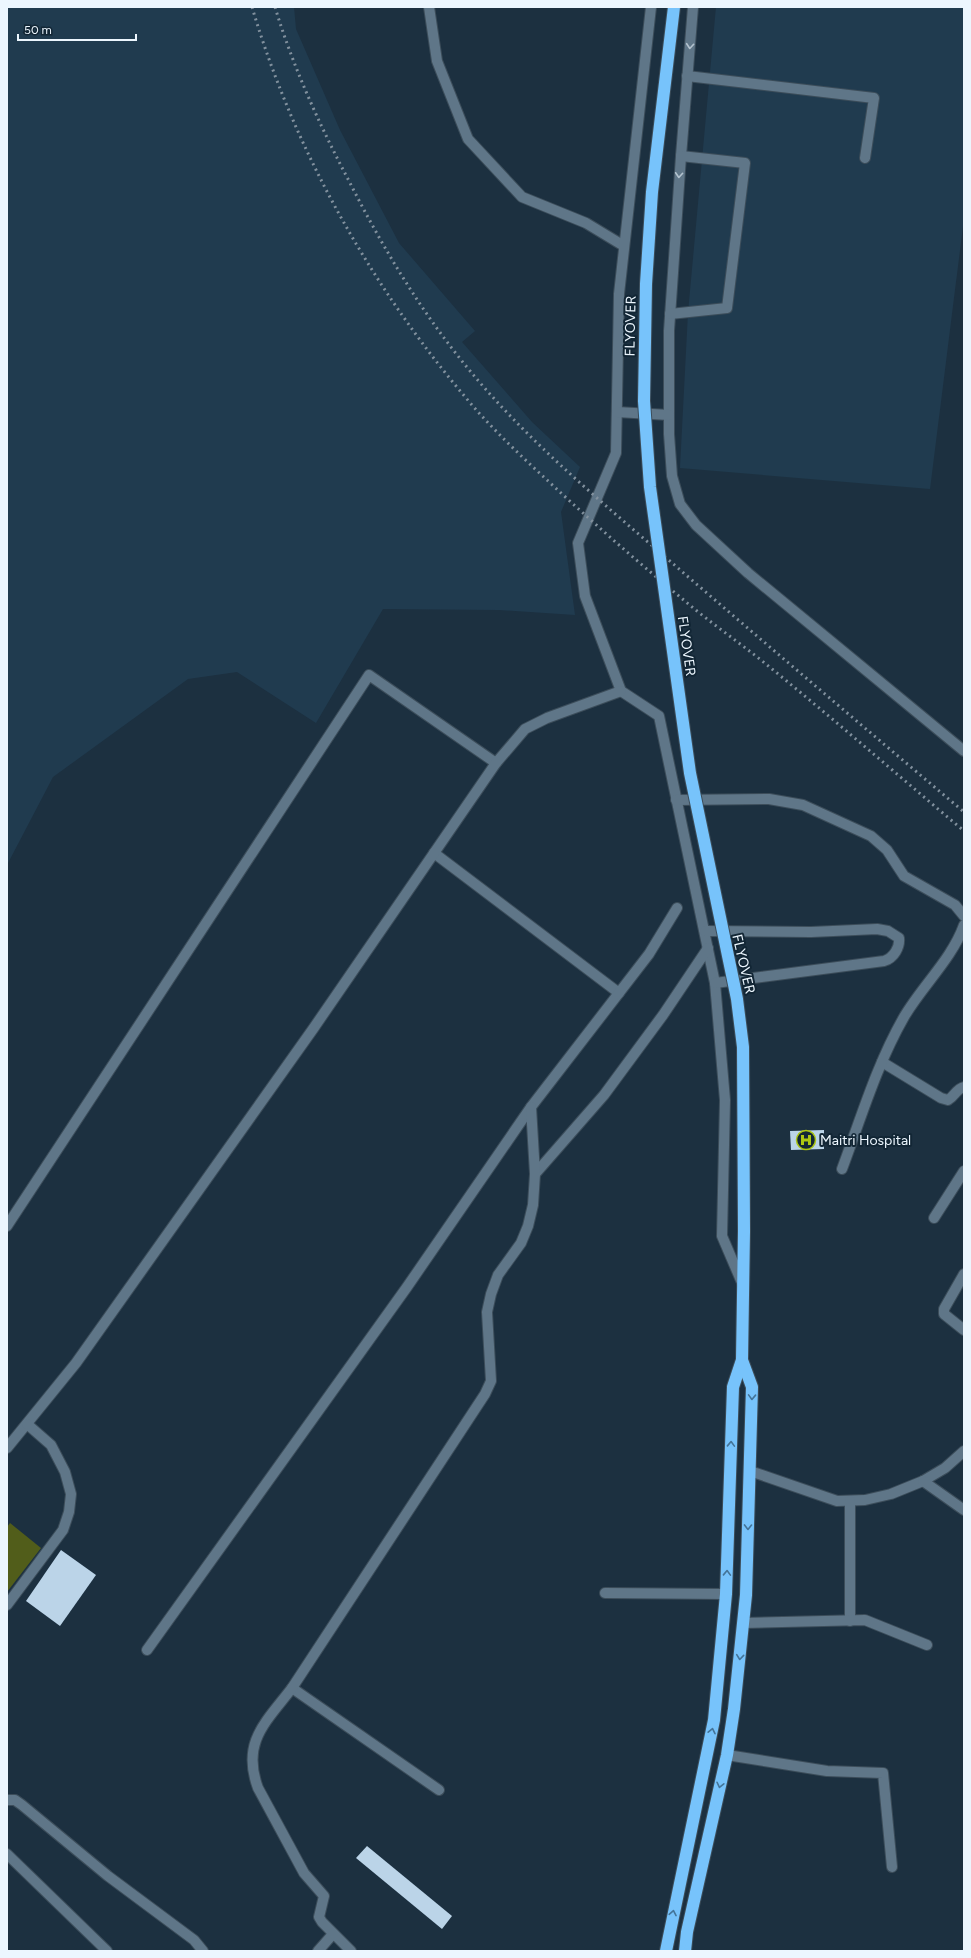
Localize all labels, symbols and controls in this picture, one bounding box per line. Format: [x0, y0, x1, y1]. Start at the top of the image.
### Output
scale bar [18, 16, 136, 42]
text: 50 m [24, 23, 52, 37]
one-way arrow [685, 43, 694, 49]
one-way arrow [675, 172, 684, 178]
street label: FLYOVER [621, 295, 640, 356]
street label: FLYOVER [674, 615, 699, 678]
street label: FLYOVER [728, 933, 759, 996]
hospital icon: Maitri Hospital [795, 1129, 817, 1151]
place label: Maitri Hospital [820, 1132, 911, 1149]
one-way arrow [748, 1394, 756, 1400]
one-way arrow [727, 1441, 736, 1447]
one-way arrow [744, 1524, 752, 1530]
one-way arrow [723, 1570, 731, 1576]
one-way arrow [735, 1654, 744, 1660]
one-way arrow [707, 1727, 715, 1734]
one-way arrow [717, 1782, 725, 1788]
one-way arrow [669, 1910, 677, 1916]

